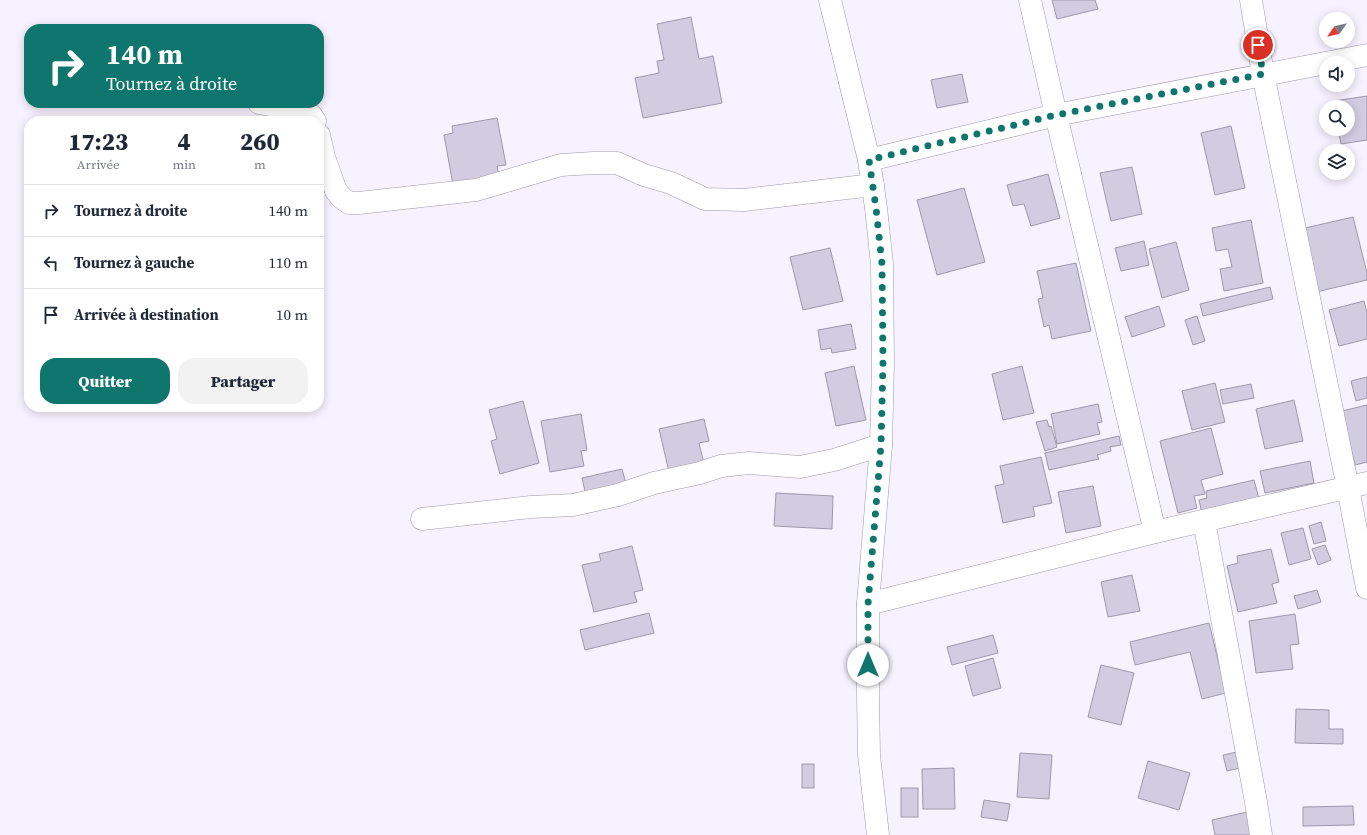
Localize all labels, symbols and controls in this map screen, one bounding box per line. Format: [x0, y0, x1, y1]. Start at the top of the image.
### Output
north arrow [1319, 12, 1355, 48]
map controls [1319, 12, 1355, 180]
pin [1241, 28, 1275, 62]
icon: arrive [1247, 34, 1269, 56]
text: 140 m [106, 35, 183, 73]
icon: right [40, 40, 92, 92]
button: sound [1319, 56, 1355, 92]
text: Tournez à droite [106, 71, 237, 96]
button: search [1319, 100, 1355, 136]
text: 17:23 [68, 125, 128, 158]
text: 4 [178, 125, 191, 158]
text: 260 [240, 125, 280, 158]
button: layers [1319, 144, 1355, 180]
text: Arrivée [77, 156, 120, 173]
text: min [172, 156, 196, 173]
text: m [254, 156, 266, 173]
icon: right [40, 200, 62, 222]
text: Tournez à droite [74, 200, 187, 221]
text: 140 m [268, 200, 308, 221]
icon: left [40, 252, 62, 274]
text: Tournez à gauche [74, 252, 194, 273]
text: 110 m [268, 252, 308, 273]
icon: arrive [40, 304, 62, 326]
text: Arrivée à destination [74, 304, 219, 325]
text: 10 m [276, 304, 308, 325]
button: Quitter [40, 358, 170, 404]
button: Partager [178, 358, 308, 404]
position arrow [847, 644, 889, 686]

